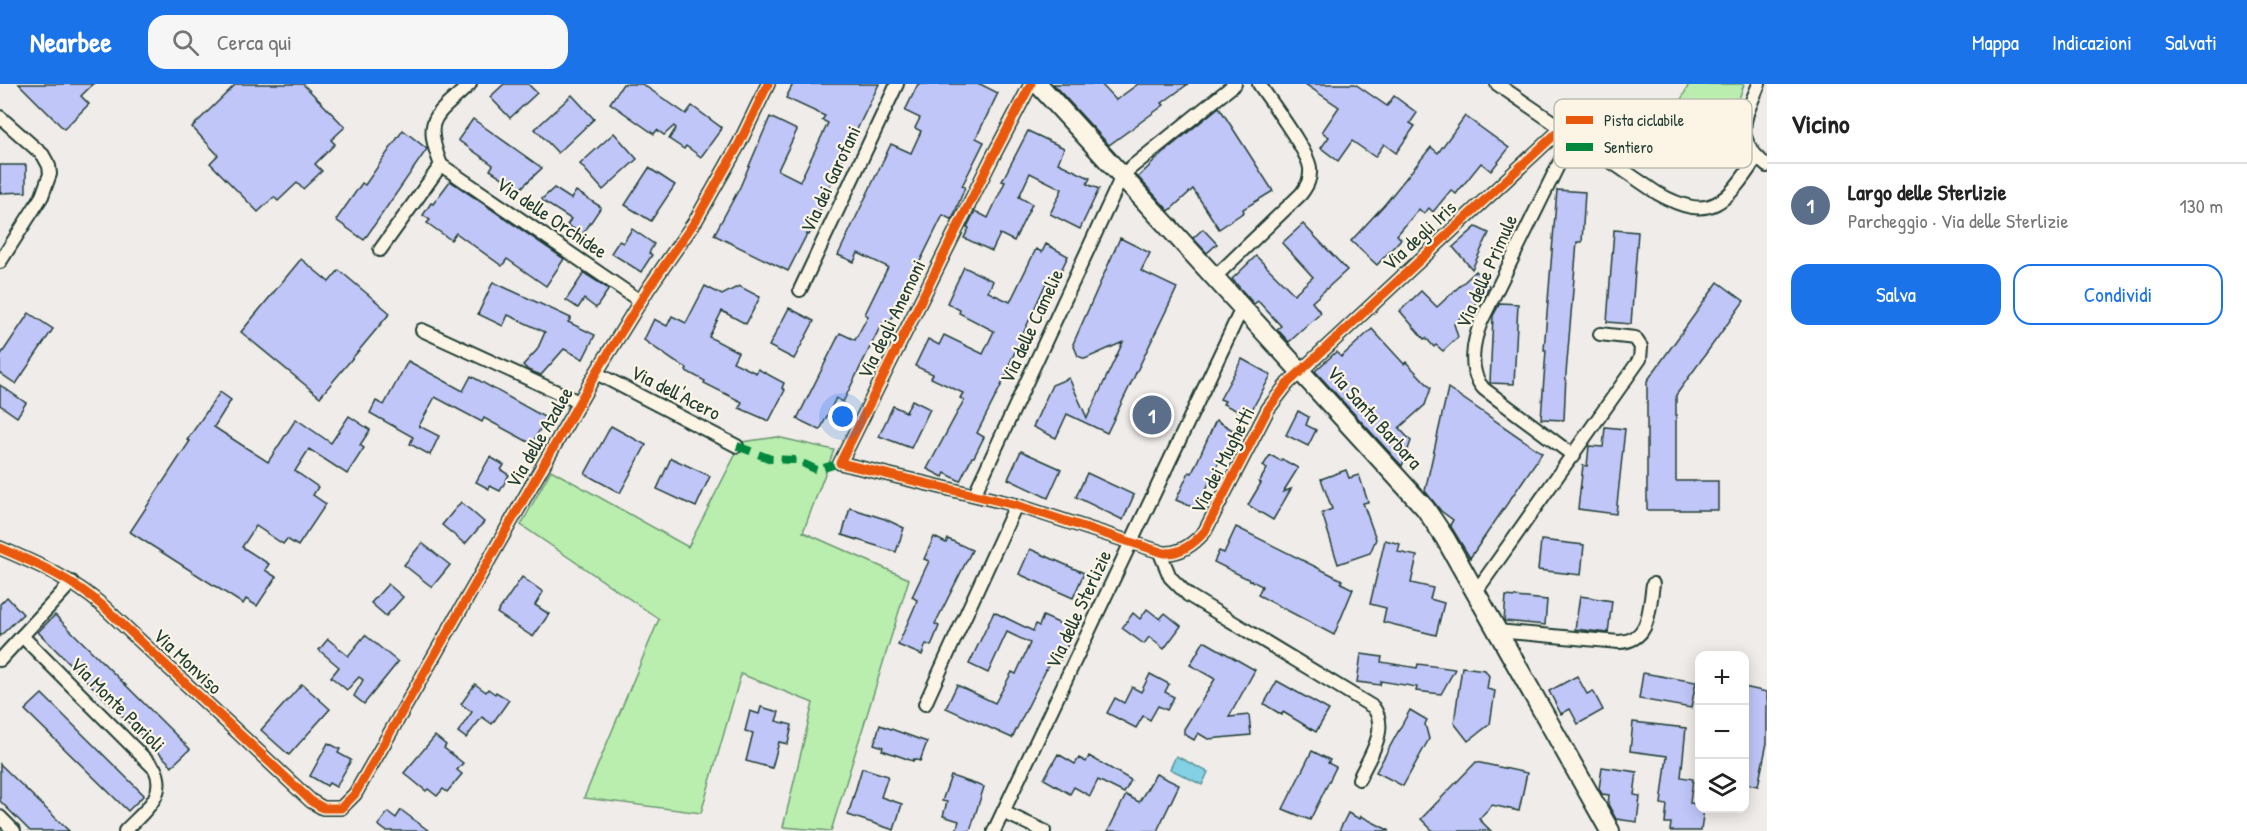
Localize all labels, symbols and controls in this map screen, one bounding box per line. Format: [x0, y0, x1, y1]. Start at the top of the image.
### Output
search box [148, 15, 568, 69]
text: Nearbee [30, 23, 112, 61]
icon: search [169, 26, 202, 59]
text: Cerca qui [217, 27, 292, 57]
text: Mappa [1972, 28, 2019, 57]
text: Indicazioni [2052, 28, 2132, 57]
text: Salvati [2165, 28, 2217, 57]
legend [1554, 99, 1752, 168]
text: Vicino [1791, 106, 1850, 141]
text: Pista ciclabile [1604, 109, 1685, 131]
street label: Via dei Garofani [794, 121, 866, 237]
text: Sentiero [1604, 136, 1654, 158]
street label: Via delle Orchidee [491, 170, 613, 264]
text: Largo delle Sterlizie [1848, 177, 2006, 207]
text: 1 [1807, 192, 1814, 219]
text: 130 m [2180, 192, 2223, 219]
street label: Via degli Iris [1376, 194, 1462, 276]
text: Parcheggio · Via delle Sterlizie [1848, 207, 2068, 234]
street label: Via delle Primule [1449, 210, 1523, 332]
street label: Via degli Anemoni [851, 255, 931, 383]
street label: Via delle Camelie [993, 264, 1069, 388]
button: Salva [1791, 264, 2001, 325]
button: Condividi [2013, 264, 2223, 325]
street label: Via dell'Acero [627, 358, 725, 426]
street label: Via Santa Barbara [1321, 359, 1429, 475]
street label: Via delle Azalee [499, 382, 579, 492]
pin: 1 [1132, 392, 1172, 438]
your location [828, 402, 857, 431]
street label: Via dei Mughetti [1184, 402, 1260, 518]
street label: Via delle Sterlizie [1039, 545, 1117, 673]
street label: Via Monviso [148, 622, 228, 700]
street label: Via Monte Parioli [65, 651, 171, 757]
map controls [1695, 651, 1749, 813]
button: + [1695, 651, 1749, 705]
button: − [1695, 705, 1749, 759]
button: layers [1695, 759, 1749, 813]

